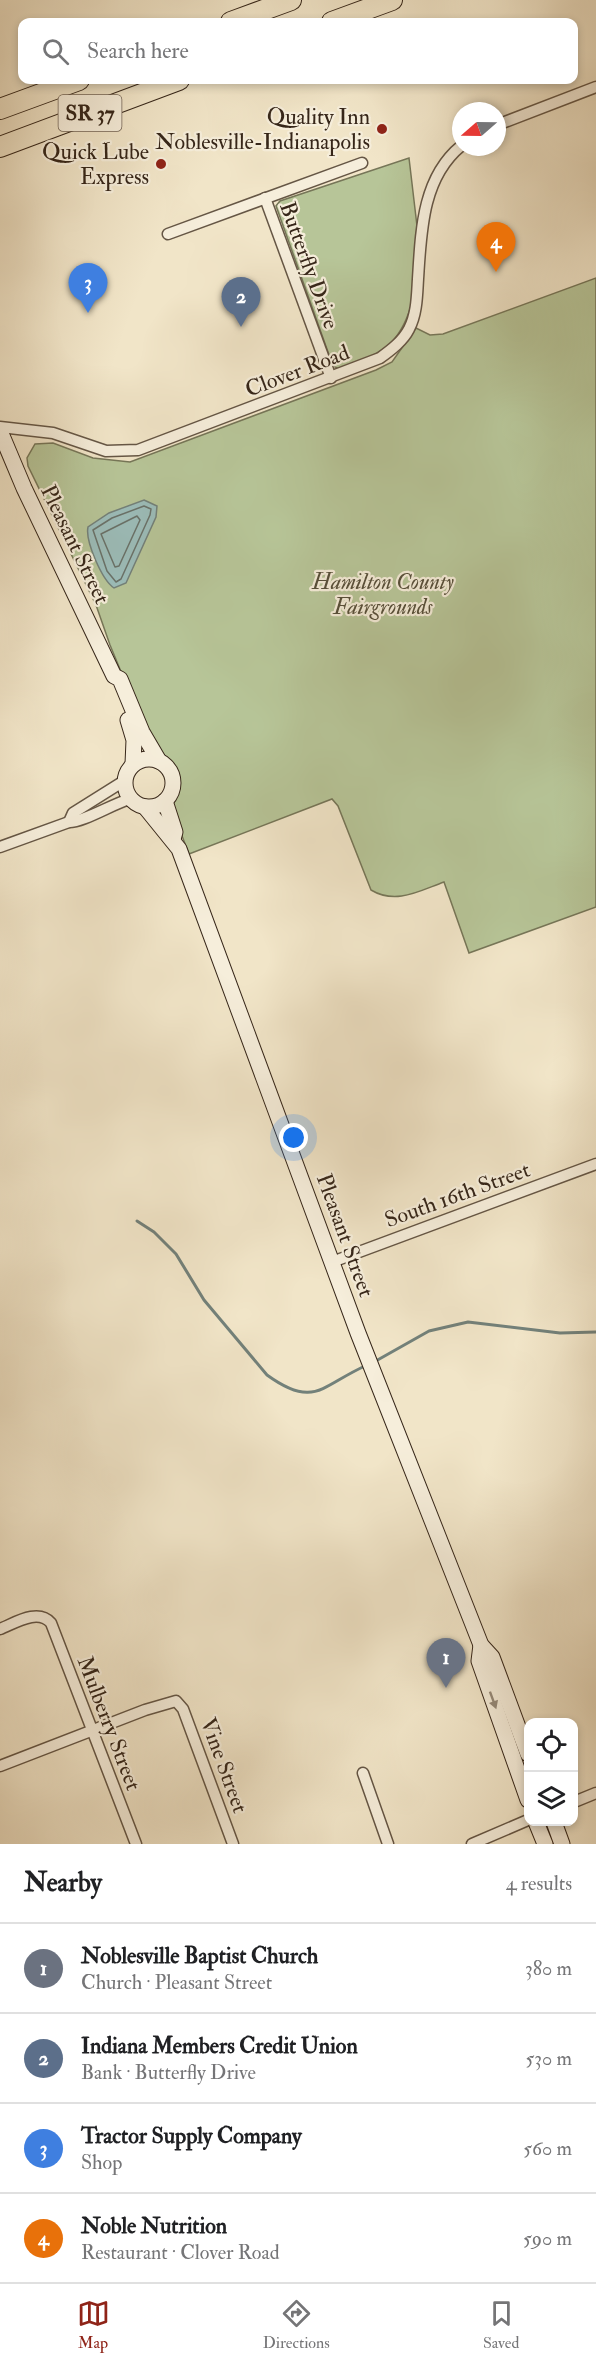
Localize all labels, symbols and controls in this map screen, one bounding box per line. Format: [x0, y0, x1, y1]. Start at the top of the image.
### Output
search box [18, 18, 578, 84]
icon: search [39, 35, 72, 68]
text: Search here [87, 37, 189, 65]
road number: SR 37 [58, 95, 122, 131]
north arrow [452, 102, 506, 156]
place label: Quality Inn Noblesville-Indianapolis [155, 103, 370, 157]
marker: Quality Inn Noblesville-Indianapolis [375, 122, 389, 136]
place label: Quick Lube Express [42, 138, 149, 192]
marker: Quick Lube Express [154, 157, 168, 171]
street label: Butterfly Drive [273, 198, 345, 333]
pin: 4 [476, 222, 516, 272]
pin: 3 [68, 264, 107, 313]
pin: 2 [222, 278, 260, 327]
street label: Clover Road [241, 338, 354, 404]
street label: Pleasant Street [34, 480, 116, 609]
park label: Hamilton County Fairgrounds [311, 568, 454, 621]
your location [279, 1123, 308, 1152]
street label: South 16th Street [381, 1156, 534, 1234]
street label: Pleasant Street [310, 1170, 380, 1301]
pin: 1 [426, 1638, 466, 1688]
street label: Mulberry Street [71, 1652, 148, 1794]
one-way arrow [488, 1692, 498, 1710]
street label: Vine Street [194, 1714, 254, 1817]
map controls [524, 1718, 578, 1826]
button: locate [524, 1718, 578, 1772]
button: layers [524, 1772, 578, 1826]
text: Nearby [24, 1867, 102, 1899]
text: 4 results [506, 1871, 572, 1896]
text: Noblesville Baptist Church [81, 1942, 318, 1970]
text: 1 [40, 1956, 47, 1981]
text: 380 m [525, 1956, 572, 1981]
text: Church · Pleasant Street [81, 1970, 272, 1995]
text: Indiana Members Credit Union [81, 2032, 358, 2060]
text: 2 [38, 2046, 49, 2071]
text: 530 m [526, 2046, 572, 2071]
text: Bank · Butterfly Drive [81, 2060, 256, 2085]
text: Tractor Supply Company [81, 2122, 302, 2150]
text: 3 [40, 2136, 47, 2161]
text: 560 m [523, 2136, 572, 2161]
text: Shop [81, 2150, 122, 2175]
text: Noble Nutrition [81, 2212, 227, 2240]
text: 4 [38, 2226, 49, 2251]
text: 590 m [523, 2226, 572, 2251]
text: Restaurant · Clover Road [81, 2240, 280, 2265]
tab: Map [77, 2297, 110, 2353]
tab: Directions [263, 2297, 330, 2353]
tab: Saved [483, 2297, 519, 2353]

